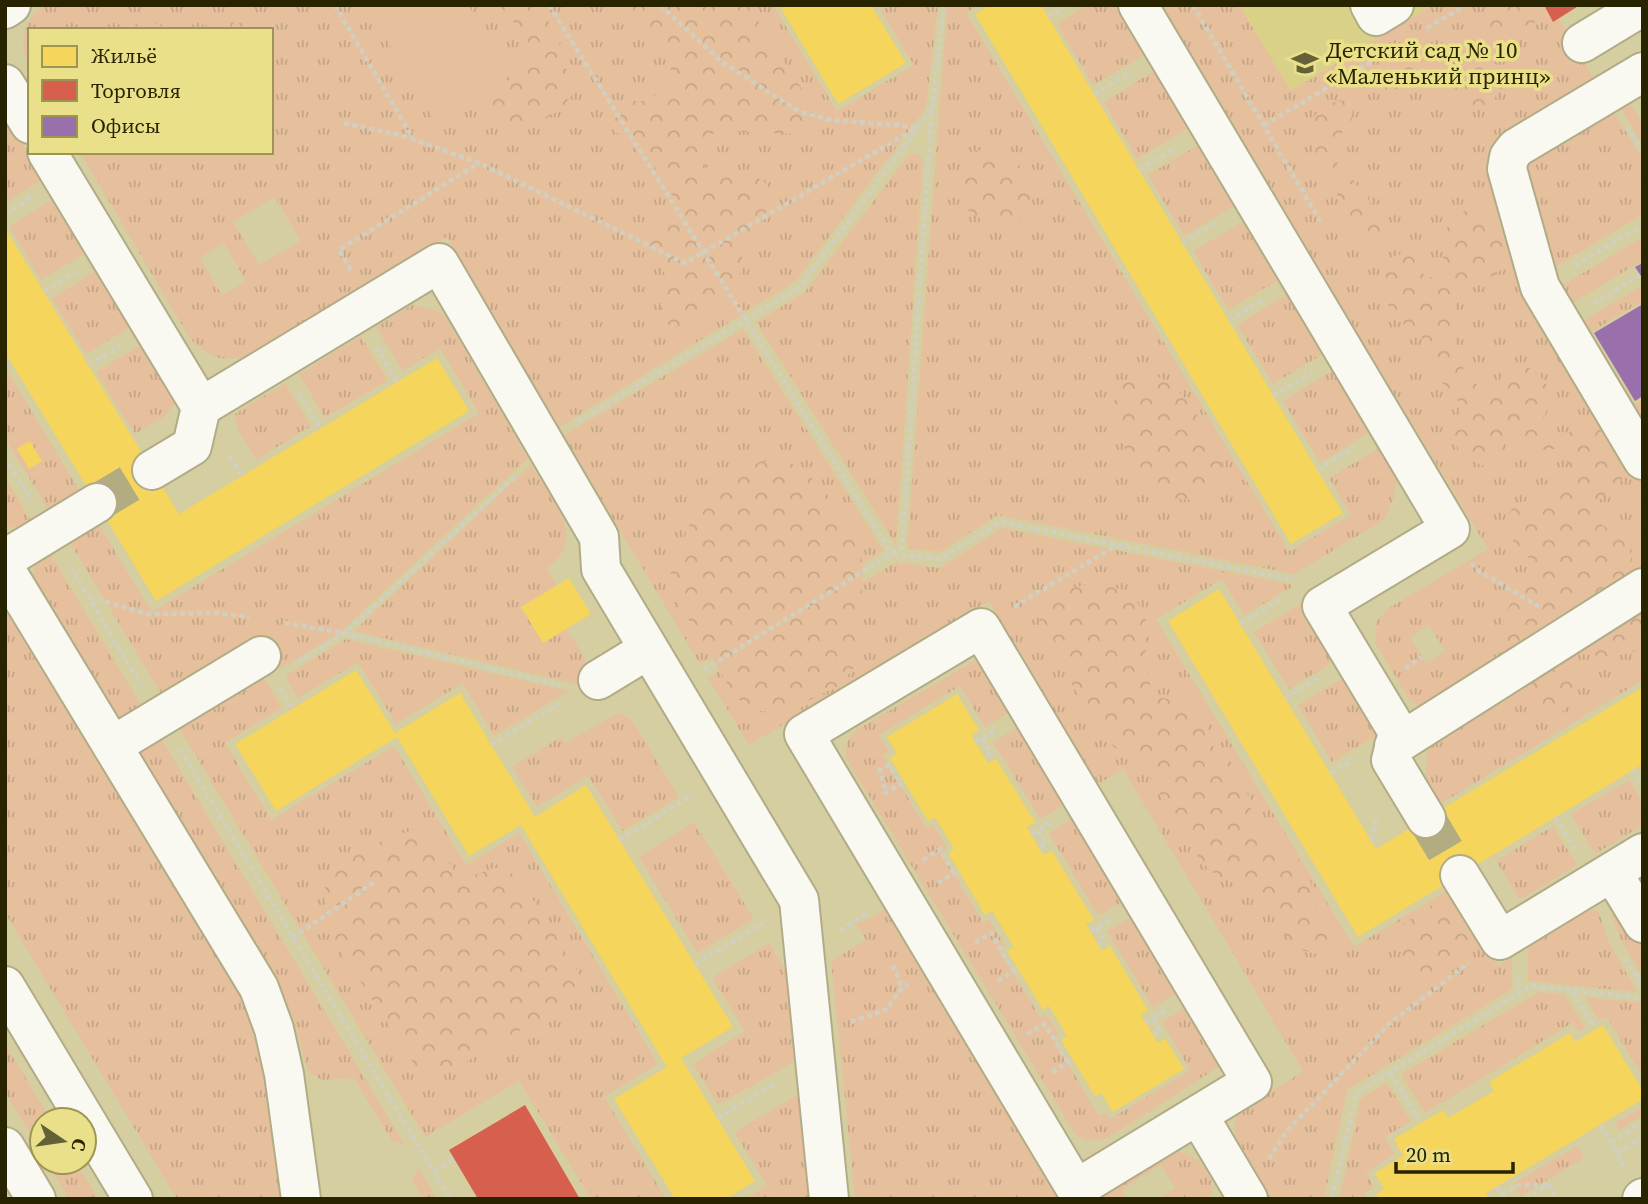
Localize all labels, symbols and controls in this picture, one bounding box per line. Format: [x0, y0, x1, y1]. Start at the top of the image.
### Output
legend [28, 28, 273, 154]
place label: Детский сад № 10 «Маленький принц» [1326, 34, 1550, 92]
text: Жильё [91, 41, 157, 70]
school or university icon: Детский сад № 10 «Маленький принц» [1290, 48, 1320, 78]
text: Торговля [91, 76, 181, 105]
text: Офисы [91, 111, 161, 140]
north arrow [28, 1106, 98, 1176]
scale bar [1396, 1130, 1513, 1174]
text: С [66, 1136, 94, 1154]
text: 20 m [1406, 1140, 1451, 1169]

